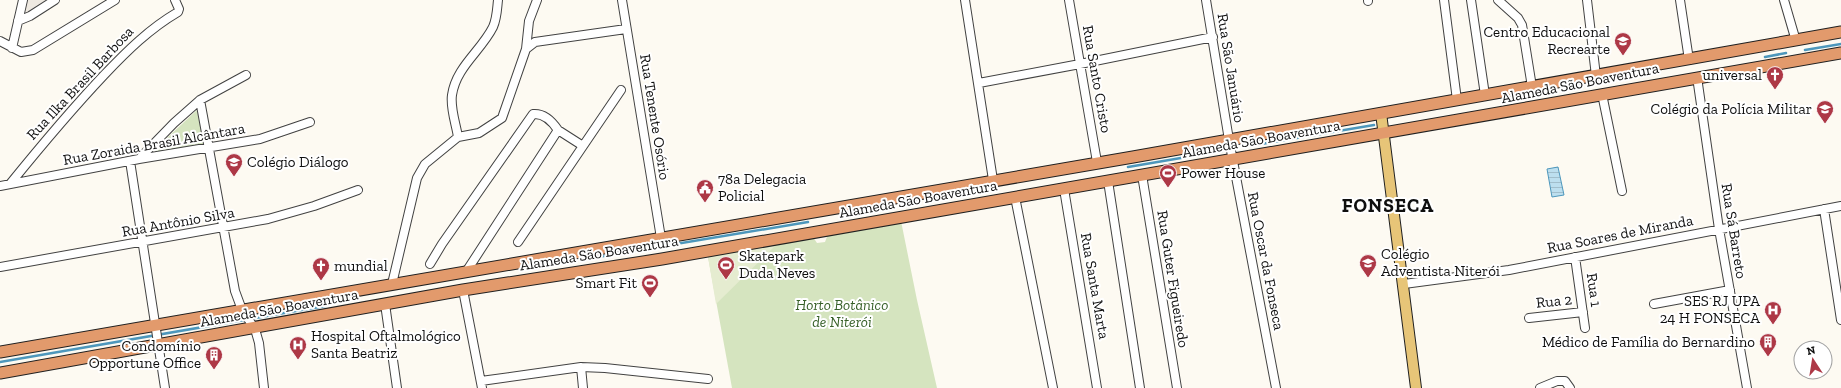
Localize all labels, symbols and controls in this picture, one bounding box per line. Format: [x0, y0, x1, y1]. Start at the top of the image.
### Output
street label: Rua São Januário [1213, 12, 1249, 124]
street label: Rua Ilka Brasil Barbosa [23, 23, 137, 143]
place label: Centro Educacional Recrearte [1483, 23, 1610, 58]
street label: Rua Santo Cristo [1079, 24, 1115, 134]
school or university icon: Centro Educacional Recrearte [1613, 31, 1633, 56]
street label: Rua Tenente Osório [636, 53, 674, 181]
street label: Alameda São Boaventura [1500, 59, 1660, 107]
church icon: universal [1765, 65, 1785, 90]
place label: universal [1702, 66, 1762, 84]
school or university icon: Colégio da Polícia Militar [1815, 99, 1835, 124]
place label: Colégio da Polícia Militar [1650, 100, 1812, 118]
street label: Alameda São Boaventura [1180, 116, 1342, 162]
street label: Rua Zoraida Brasil Alcântara [62, 119, 246, 169]
school or university icon: Colégio Diálogo [224, 152, 244, 177]
place label: Colégio Diálogo [247, 153, 349, 171]
sports icon: Power House [1158, 163, 1178, 188]
place label: Power House [1181, 164, 1265, 182]
place label: 78a Delegacia Policial [718, 170, 806, 205]
street label: Alameda São Boaventura [837, 176, 999, 222]
public building icon: 78a Delegacia Policial [695, 178, 715, 203]
street label: Rua Sá Barreto [1718, 182, 1750, 280]
street label: Rua Oscar da Fonseca [1244, 190, 1288, 332]
district label: FONSECA [1342, 194, 1434, 217]
street label: Rua Antônio Silva [120, 203, 236, 241]
street label: Rua Guter Figueiredo [1153, 209, 1193, 349]
street label: Rua Soares de Miranda [1545, 211, 1695, 257]
street label: Rua Santa Marta [1077, 231, 1113, 341]
street label: Alameda São Boaventura [518, 232, 680, 274]
place label: Colégio Adventista Niterói [1381, 245, 1500, 280]
place label: Skatepark Duda Neves [739, 247, 815, 282]
school or university icon: Colégio Adventista Niterói [1358, 253, 1378, 278]
sports icon: Skatepark Duda Neves [716, 255, 736, 280]
church icon: mundial [311, 256, 331, 281]
place label: mundial [334, 257, 388, 275]
street label: Rua 1 [1583, 272, 1605, 308]
sports icon: Smart Fit [640, 273, 660, 298]
place label: Smart Fit [575, 274, 637, 292]
street label: Alameda São Boaventura [198, 285, 360, 331]
street label: Rua 2 [1535, 290, 1573, 312]
place label: SES RJ UPA 24 H FONSECA [1660, 292, 1760, 327]
park label: Horto Botânico de Niterói [796, 296, 888, 331]
hospital icon: SES RJ UPA 24 H FONSECA [1763, 300, 1783, 325]
place label: Hospital Oftalmológico Santa Beatriz [311, 327, 461, 362]
building icon: Médico de Família do Bernardino [1758, 332, 1778, 357]
place label: Médico de Família do Bernardino [1542, 333, 1755, 351]
hospital icon: Hospital Oftalmológico Santa Beatriz [288, 335, 308, 360]
place label: Condomínio Opportune Office [89, 337, 201, 372]
north arrow [1793, 340, 1833, 380]
text: N [1806, 343, 1817, 358]
building icon: Condomínio Opportune Office [204, 345, 224, 370]

